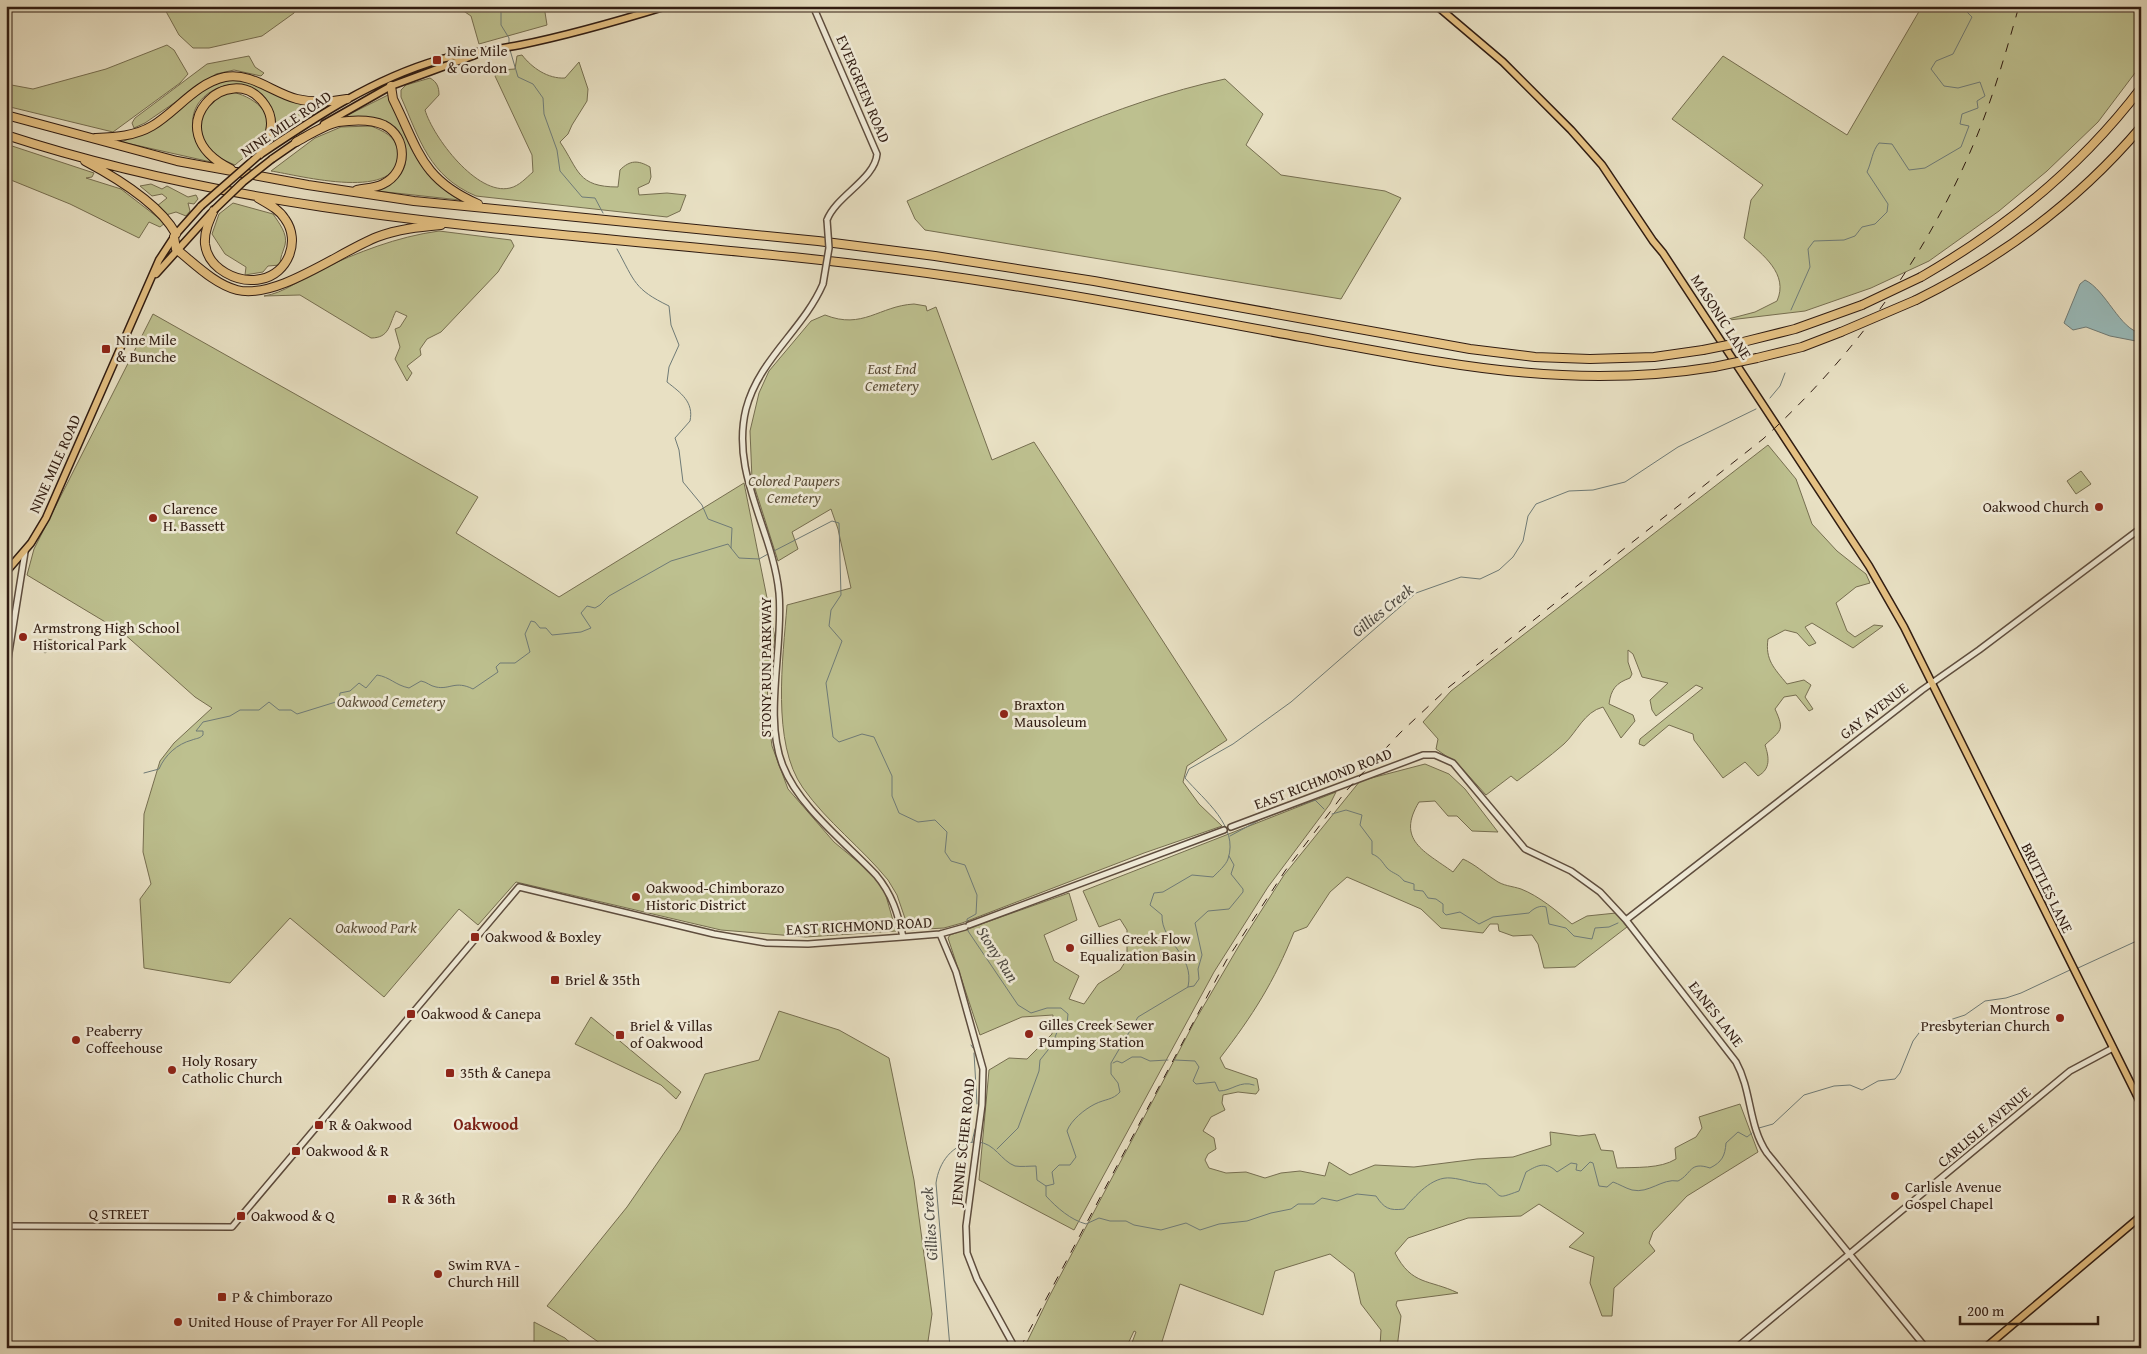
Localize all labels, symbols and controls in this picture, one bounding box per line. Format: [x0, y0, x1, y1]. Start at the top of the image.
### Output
street label: EVERGREEN ROAD [831, 32, 896, 146]
place label: Nine Mile & Gordon [447, 40, 508, 78]
marker: Nine Mile & Gordon [431, 54, 443, 66]
street label: NINE MILE ROAD [236, 85, 335, 162]
street label: MASONIC LANE [1686, 270, 1757, 364]
place label: Nine Mile & Bunche [116, 329, 177, 367]
marker: Nine Mile & Bunche [100, 343, 112, 355]
park label: East End Cemetery [865, 358, 919, 396]
street label: NINE MILE ROAD [23, 411, 86, 516]
park label: Colored Paupers Cemetery [748, 470, 840, 508]
place label: Oakwood Church [1983, 496, 2090, 517]
place label: Clarence H. Bassett [163, 498, 226, 536]
marker: Oakwood Church [2093, 501, 2105, 513]
marker: Clarence H. Bassett [147, 512, 159, 524]
water label: Gillies Creek [1346, 577, 1419, 642]
street label: STONY RUN PARKWAY [755, 597, 776, 737]
place label: Armstrong High School Historical Park [33, 617, 180, 655]
marker: Armstrong High School Historical Park [17, 631, 29, 643]
street label: GAY AVENUE [1835, 677, 1913, 744]
park label: Oakwood Cemetery [337, 691, 445, 712]
place label: Braxton Mausoleum [1014, 694, 1087, 732]
marker: Braxton Mausoleum [998, 708, 1010, 720]
street label: EAST RICHMOND ROAD [1251, 743, 1395, 815]
street label: BRITTLES LANE [2017, 839, 2079, 937]
place label: Oakwood-Chimborazo Historic District [646, 877, 785, 915]
marker: Oakwood-Chimborazo Historic District [630, 891, 642, 903]
street label: EAST RICHMOND ROAD [785, 911, 933, 940]
park label: Oakwood Park [335, 917, 417, 938]
water label: Stony Run [971, 921, 1025, 987]
place label: Oakwood & Boxley [485, 926, 602, 947]
place label: Gillies Creek Flow Equalization Basin [1080, 928, 1196, 966]
marker: Oakwood & Boxley [469, 931, 481, 943]
marker: Gillies Creek Flow Equalization Basin [1064, 942, 1076, 954]
place label: Briel & 35th [565, 969, 641, 990]
marker: Briel & 35th [549, 974, 561, 986]
street label: EANES LANE [1684, 976, 1749, 1051]
place label: Montrose Presbyterian Church [1921, 998, 2051, 1036]
place label: Oakwood & Canepa [421, 1003, 541, 1024]
marker: Oakwood & Canepa [405, 1008, 417, 1020]
marker: Montrose Presbyterian Church [2054, 1012, 2066, 1024]
place label: Gilles Creek Sewer Pumping Station [1039, 1014, 1154, 1052]
place label: Briel & Villas of Oakwood [630, 1015, 712, 1053]
place label: Peaberry Coffeehouse [86, 1020, 163, 1058]
marker: Gilles Creek Sewer Pumping Station [1023, 1028, 1035, 1040]
marker: Briel & Villas of Oakwood [614, 1029, 626, 1041]
marker: Peaberry Coffeehouse [70, 1034, 82, 1046]
place label: Holy Rosary Catholic Church [182, 1050, 283, 1088]
place label: 35th & Canepa [460, 1062, 551, 1083]
marker: Holy Rosary Catholic Church [166, 1064, 178, 1076]
marker: 35th & Canepa [444, 1067, 456, 1079]
street label: JENNIE SCHER ROAD [945, 1077, 980, 1209]
street label: CARLISLE AVENUE [1933, 1081, 2035, 1172]
district label: Oakwood [454, 1112, 519, 1136]
place label: R & Oakwood [329, 1114, 412, 1135]
marker: R & Oakwood [313, 1119, 325, 1131]
place label: Oakwood & R [306, 1140, 389, 1161]
marker: Oakwood & R [290, 1145, 302, 1157]
place label: Carlisle Avenue Gospel Chapel [1905, 1176, 2001, 1214]
water label: Gillies Creek [914, 1186, 944, 1262]
place label: R & 36th [402, 1188, 456, 1209]
marker: Carlisle Avenue Gospel Chapel [1889, 1190, 1901, 1202]
marker: R & 36th [386, 1193, 398, 1205]
street label: Q STREET [89, 1203, 150, 1224]
place label: Oakwood & Q [251, 1205, 335, 1226]
marker: Oakwood & Q [235, 1210, 247, 1222]
place label: Swim RVA - Church Hill [448, 1254, 520, 1292]
marker: Swim RVA - Church Hill [432, 1268, 444, 1280]
place label: P & Chimborazo [232, 1286, 333, 1307]
marker: P & Chimborazo [216, 1291, 228, 1303]
scale bar [1960, 1294, 2097, 1326]
text: 200 m [1967, 1300, 2005, 1321]
place label: United House of Prayer For All People [188, 1311, 424, 1332]
marker: United House of Prayer For All People [172, 1316, 184, 1328]

